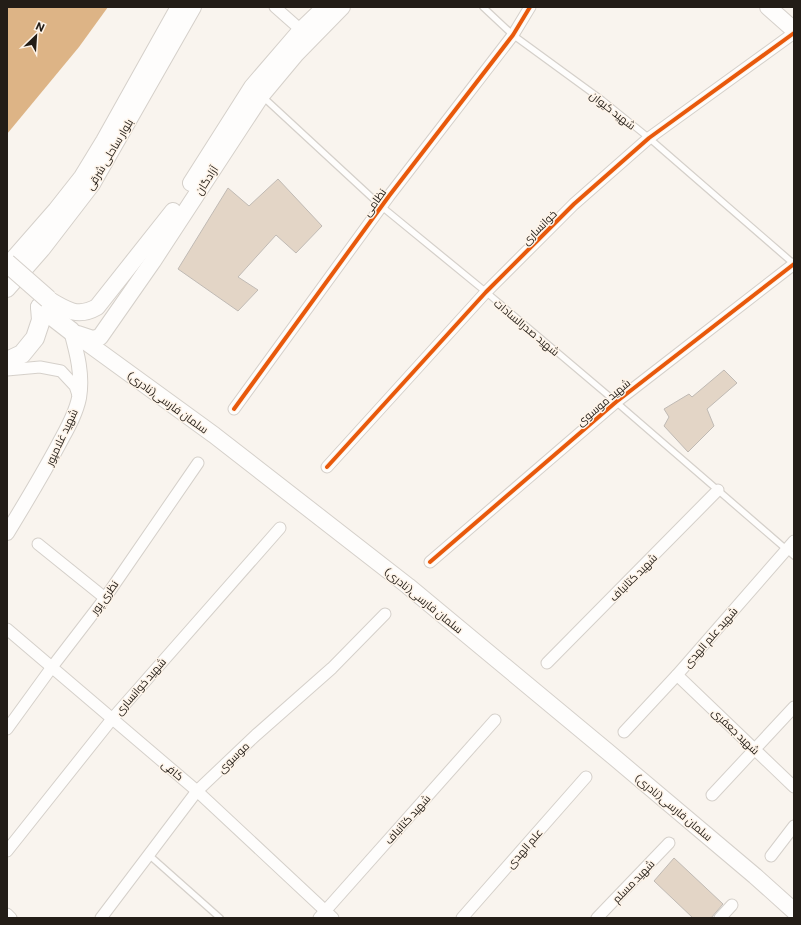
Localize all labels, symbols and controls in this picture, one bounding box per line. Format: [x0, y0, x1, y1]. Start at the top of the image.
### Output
north arrow [16, 16, 56, 56]
text: N [34, 19, 47, 34]
street label: شهید کیوان [587, 88, 638, 133]
street label: بلوار ساحلی شرقی [83, 116, 136, 192]
street label: آزادگان [192, 163, 221, 198]
street label: نظامی [360, 186, 389, 219]
street label: خوانساری [519, 207, 560, 248]
street label: شهید صدرالسادات [491, 296, 562, 359]
street label: سلمان فارسی(نادری) [124, 368, 211, 437]
street label: شهید موسوی [573, 376, 633, 429]
street label: شهید غلامپور [42, 407, 81, 469]
street label: شهید کتانباف [607, 551, 660, 604]
street label: سلمان فارسی(نادری) [382, 564, 466, 636]
street label: نظری پور [87, 578, 121, 618]
street label: شهید علم الهدی [680, 604, 741, 671]
street label: شهید خوانساری [112, 655, 169, 718]
street label: شهید جعفری [709, 705, 762, 758]
street label: موسوی [215, 739, 252, 776]
street label: کافی [159, 757, 187, 784]
street label: سلمان فارسی(نادری) [632, 771, 715, 844]
street label: شهید کتانباف [382, 792, 433, 847]
street label: علم الهدی [503, 826, 546, 872]
street label: شهید مسلم [609, 857, 658, 907]

